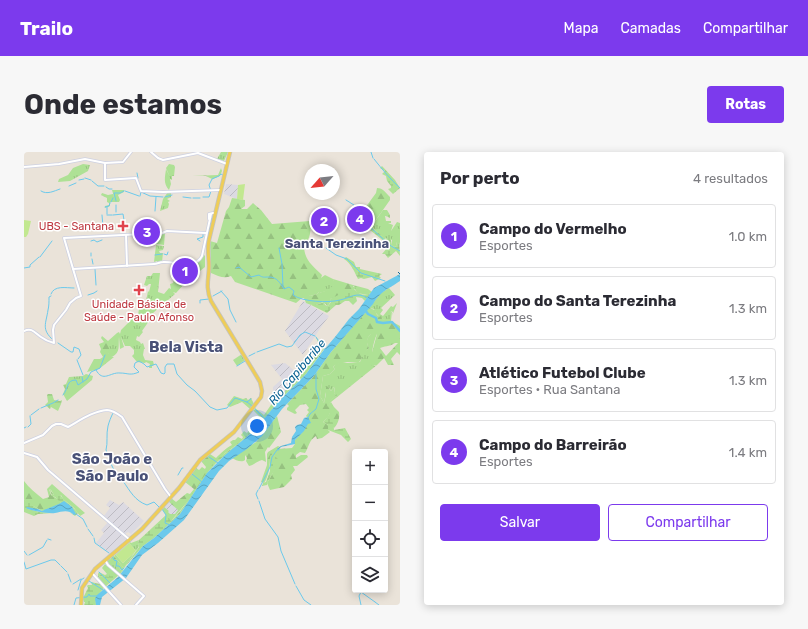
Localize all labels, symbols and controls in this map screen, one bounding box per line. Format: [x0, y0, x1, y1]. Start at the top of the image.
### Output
text: Trailo [20, 17, 73, 40]
text: Mapa [564, 20, 599, 37]
text: Camadas [621, 20, 681, 37]
text: Compartilhar [703, 20, 788, 37]
button: Rotas [707, 86, 784, 123]
text: Onde estamos [24, 88, 222, 121]
north arrow [304, 164, 340, 200]
text: Por perto [440, 168, 520, 188]
text: 4 resultados [693, 171, 768, 186]
pin: 4 [347, 204, 373, 234]
pin: 2 [311, 206, 337, 236]
pin: 3 [134, 217, 160, 247]
place label: UBS - Santana [39, 220, 114, 233]
marker: UBS - Santana [117, 220, 129, 232]
text: Campo do Vermelho [479, 220, 627, 238]
text: 1 [451, 229, 457, 244]
text: 1.0 km [729, 229, 767, 244]
district label: Santa Terezinha [285, 236, 389, 251]
text: Esportes [479, 238, 533, 253]
pin: 1 [172, 256, 198, 286]
marker: Unidade Básica de Saúde - Paulo Afonso [133, 284, 145, 296]
text: Campo do Santa Terezinha [479, 292, 676, 310]
place label: Unidade Básica de Saúde - Paulo Afonso [84, 298, 194, 324]
text: 2 [450, 301, 458, 316]
text: 1.3 km [729, 301, 767, 316]
text: Esportes [479, 310, 533, 325]
water label: Rio Capibaribe [266, 336, 329, 408]
district label: Bela Vista [149, 338, 223, 356]
text: Atlético Futebol Clube [479, 364, 646, 382]
text: 3 [450, 373, 458, 388]
text: 1.3 km [729, 373, 767, 388]
text: Esportes · Rua Santana [479, 382, 620, 397]
your location [247, 416, 267, 436]
text: Campo do Barreirão [479, 436, 627, 454]
text: 4 [450, 445, 458, 460]
text: 1.4 km [729, 445, 767, 460]
map controls [352, 449, 388, 593]
button: + [352, 449, 388, 485]
district label: São João e São Paulo [72, 450, 152, 485]
text: Esportes [479, 454, 533, 469]
button: − [352, 485, 388, 521]
button: Salvar [440, 504, 600, 541]
button: Compartilhar [608, 504, 768, 541]
button: locate [352, 521, 388, 557]
button: layers [352, 557, 388, 593]

